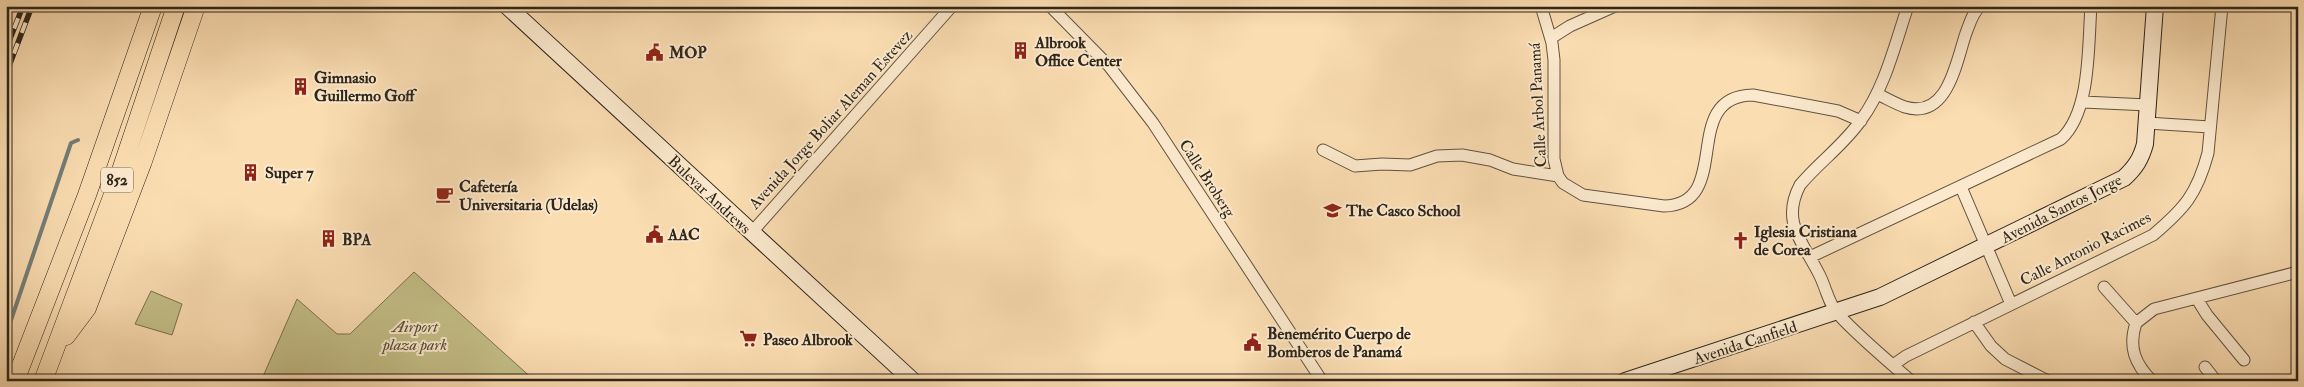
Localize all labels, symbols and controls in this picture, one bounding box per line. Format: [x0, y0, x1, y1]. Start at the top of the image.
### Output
street label: Avenida Jorge Boliar Aleman Estevez [744, 25, 918, 215]
place label: Albrook Office Center [1034, 33, 1123, 71]
building icon: Albrook Office Center [1011, 41, 1031, 61]
public building icon: MOP [645, 42, 665, 62]
street label: Calle Arbol Panamá [1525, 42, 1551, 168]
place label: MOP [668, 43, 707, 63]
place label: Gimnasio Guillermo Goff [314, 68, 417, 106]
building icon: Gimnasio Guillermo Goff [290, 76, 310, 96]
street label: Calle Broberg [1175, 136, 1240, 222]
street label: Bulevar Andrews [664, 151, 755, 238]
building icon: Super 7 [241, 162, 261, 182]
place label: Super 7 [265, 163, 314, 184]
road number: 852 [101, 168, 133, 192]
street label: Avenida Santos Jorge [1997, 170, 2126, 249]
place label: Cafetería Universitaria (Udelas) [459, 177, 598, 215]
cafe icon: Cafetería Universitaria (Udelas) [435, 185, 455, 205]
school or university icon: The Casco School [1322, 200, 1342, 220]
place label: The Casco School [1345, 201, 1462, 221]
street label: Calle Antonio Racimes [2017, 207, 2154, 291]
place label: Iglesia Cristiana de Corea [1754, 222, 1857, 260]
public building icon: AAC [644, 224, 664, 244]
place label: AAC [667, 225, 700, 245]
building icon: BPA [318, 229, 338, 249]
place label: BPA [342, 230, 372, 250]
church icon: Iglesia Cristiana de Corea [1730, 230, 1750, 250]
park label: Airport plaza park [380, 317, 447, 355]
street label: Avenida Canfield [1690, 317, 1800, 369]
place label: Benemérito Cuerpo de Bomberos de Panamá [1267, 324, 1411, 362]
supermarket icon: Paseo Albrook [739, 329, 759, 349]
place label: Paseo Albrook [763, 330, 853, 350]
public building icon: Benemérito Cuerpo de Bomberos de Panamá [1243, 332, 1263, 352]

